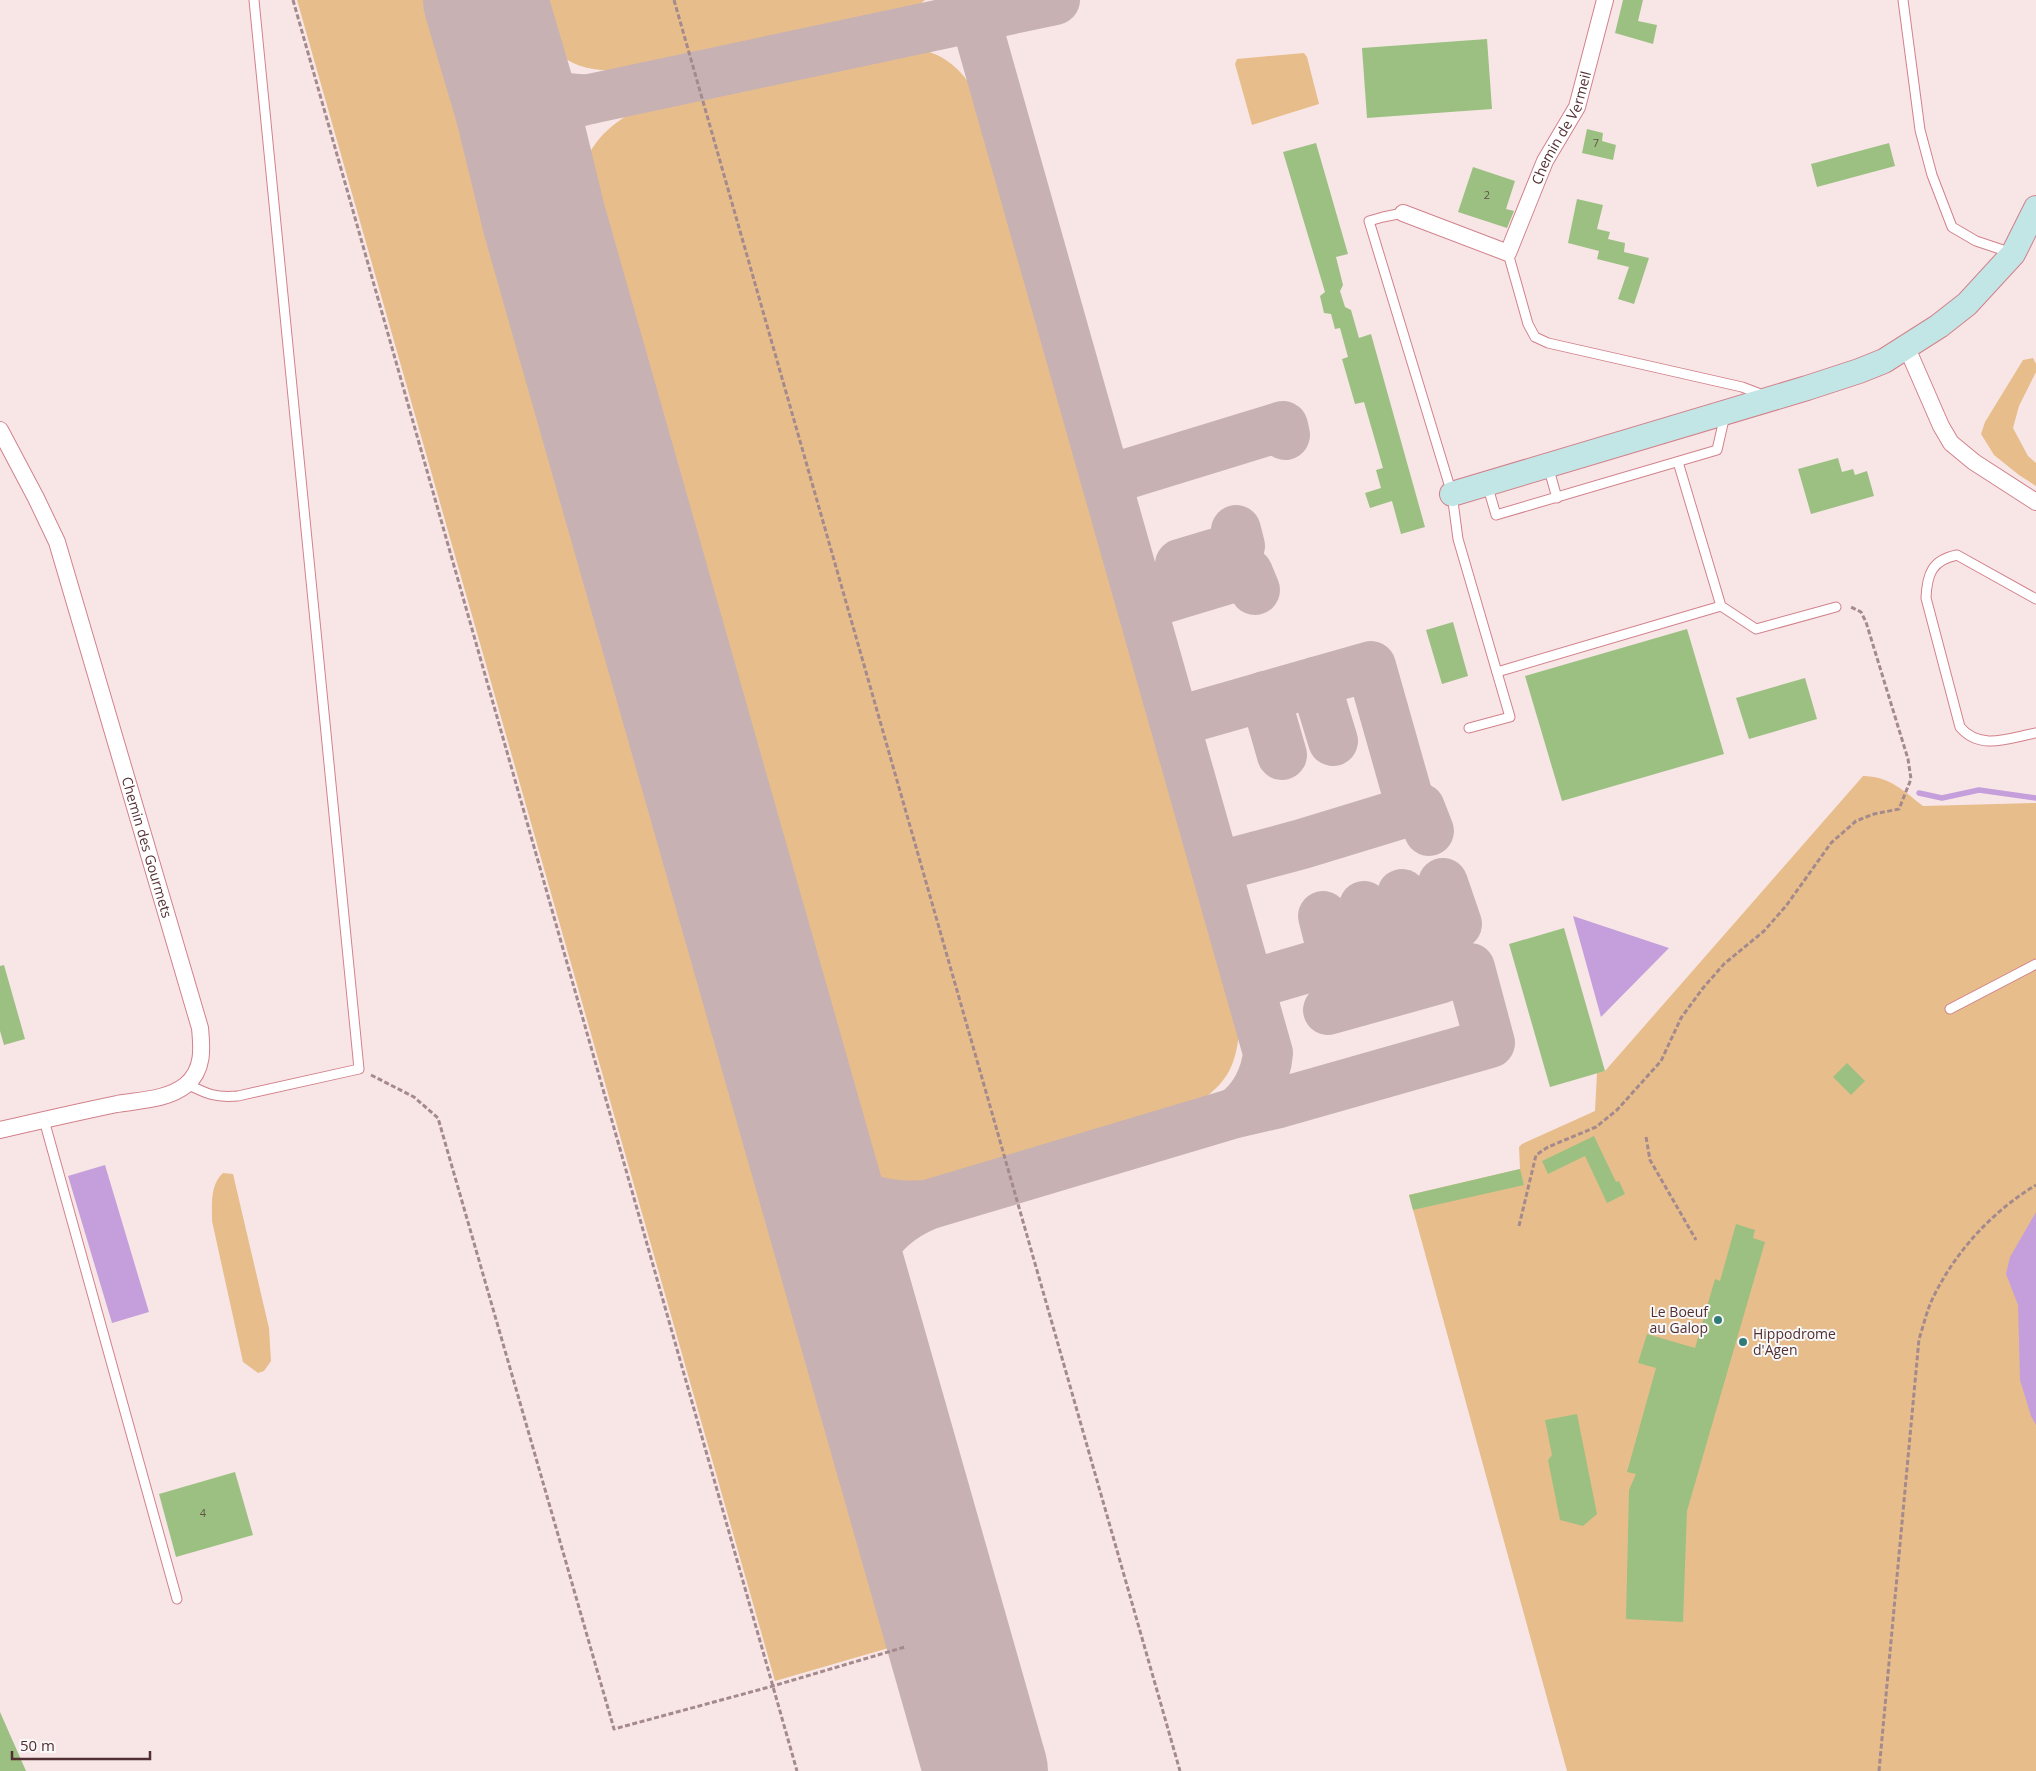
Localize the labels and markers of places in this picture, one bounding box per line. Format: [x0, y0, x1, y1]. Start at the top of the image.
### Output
place label: Le Boeuf au Galop [1650, 1302, 1709, 1337]
marker: Le Boeuf au Galop [1712, 1314, 1724, 1326]
place label: Hippodrome d'Agen [1753, 1324, 1836, 1359]
marker: Hippodrome d'Agen [1737, 1336, 1749, 1348]

